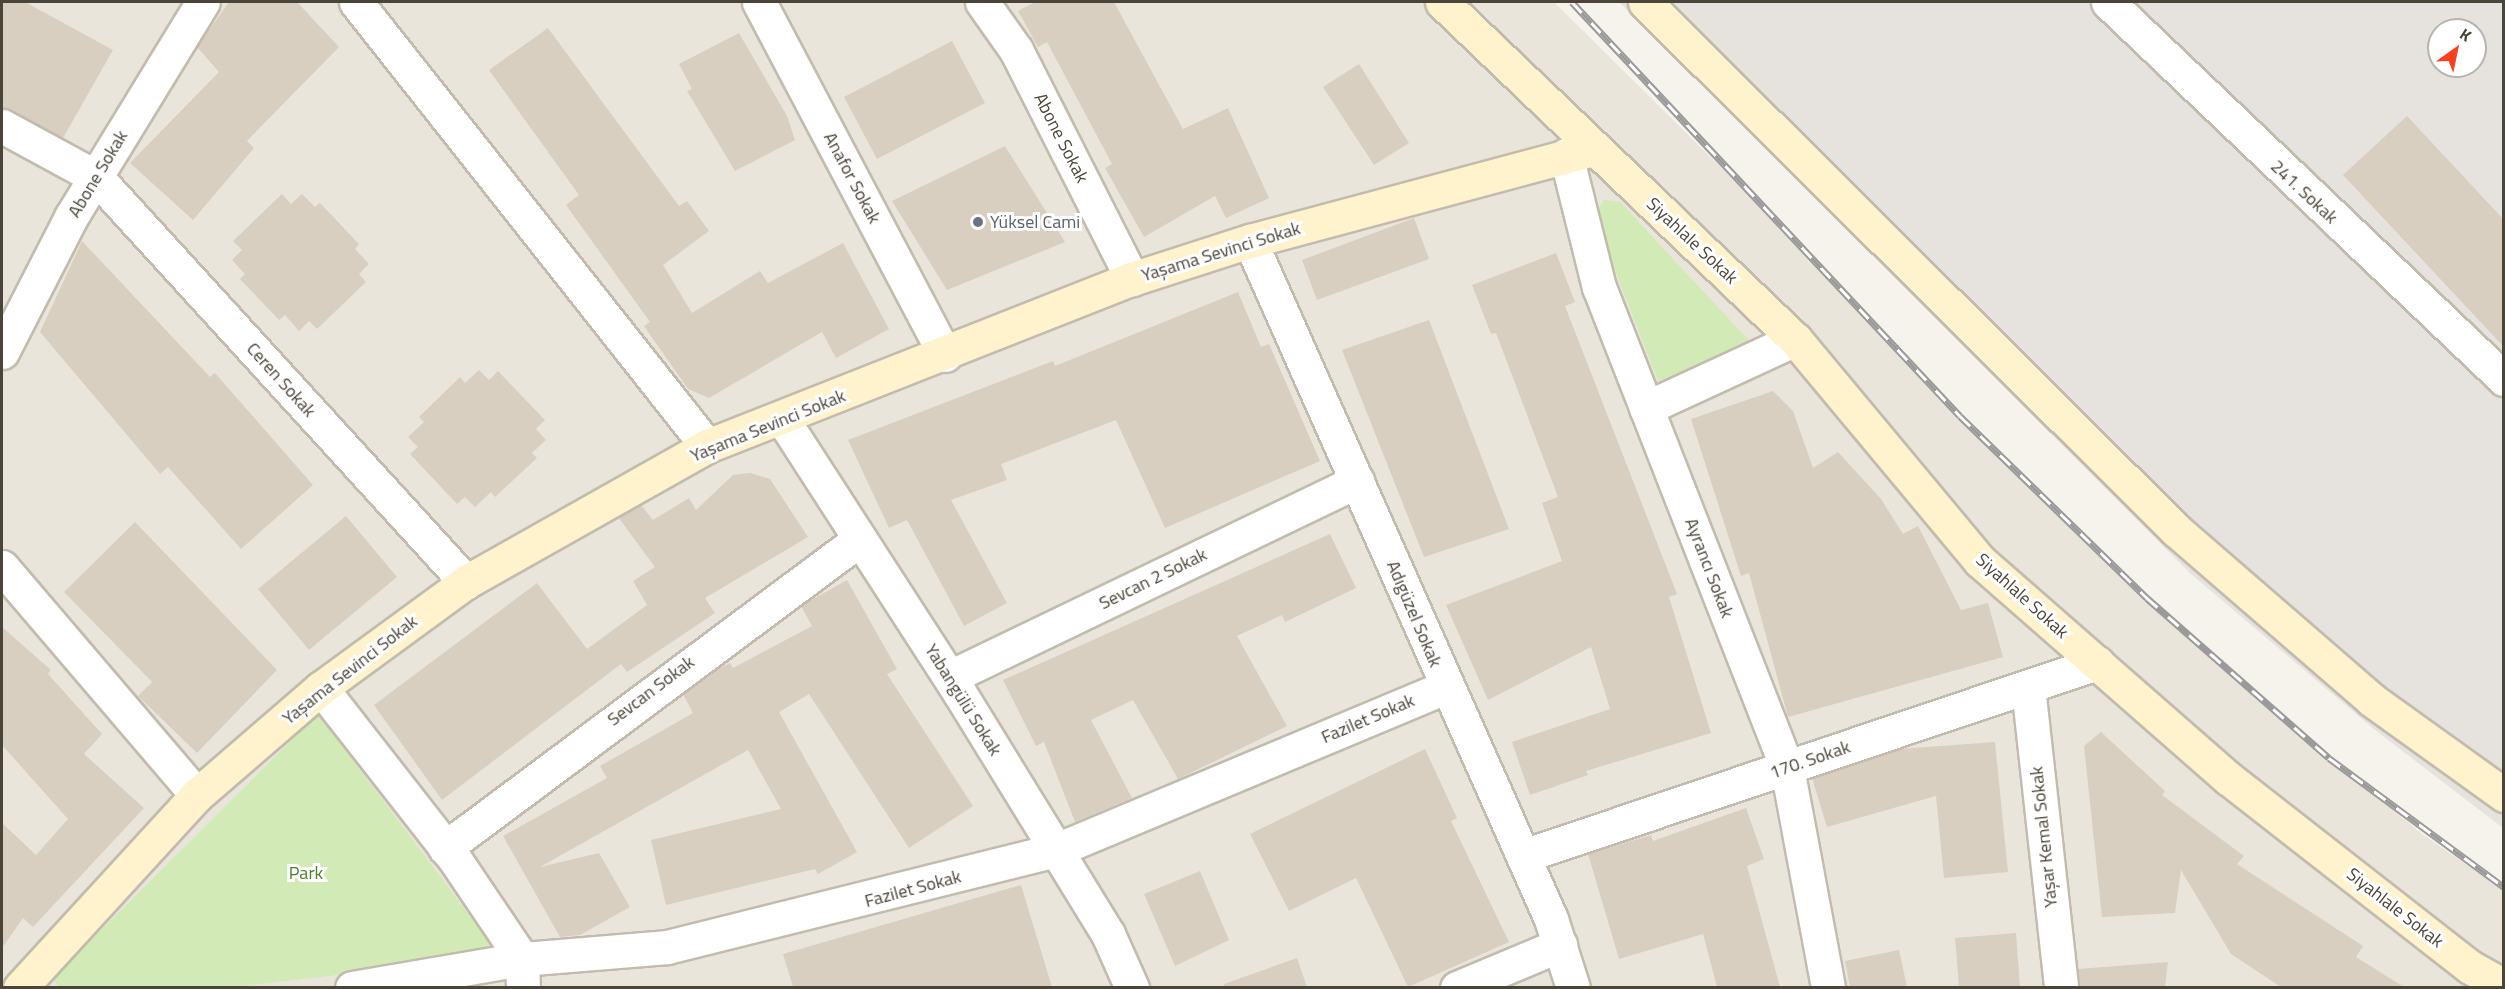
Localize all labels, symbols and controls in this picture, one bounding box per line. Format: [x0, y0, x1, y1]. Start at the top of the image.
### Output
north arrow [2427, 18, 2487, 78]
text: K [2455, 22, 2476, 47]
street label: Abone Sokak [1029, 89, 1093, 187]
street label: Abone Sokak [64, 126, 132, 222]
street label: Anafor Sokak [819, 129, 885, 227]
street label: 241. Sokak [2266, 156, 2342, 228]
street label: Siyahlale Sokak [1642, 193, 1742, 289]
place label: Yüksel Cami [990, 211, 1080, 233]
marker: Yüksel Cami [971, 215, 985, 229]
street label: Yaşama Sevinci Sokak [1139, 218, 1303, 286]
street label: Ceren Sokak [242, 338, 320, 422]
street label: Yaşama Sevinci Sokak [687, 385, 849, 467]
street label: Ayrancı Sokak [1680, 515, 1738, 621]
street label: Sevcan 2 Sokak [1096, 544, 1210, 614]
street label: Siyahlale Sokak [1971, 549, 2073, 643]
street label: Adıgüzel Sokak [1382, 557, 1446, 671]
street label: Yaşama Sevinci Sokak [278, 611, 422, 729]
street label: Yabangülü Sokak [920, 640, 1006, 760]
street label: Sevcan Sokak [603, 651, 699, 731]
street label: Fazilet Sokak [1318, 690, 1418, 748]
street label: 170. Sokak [1767, 736, 1853, 784]
street label: Yaşar Kemal Sokak [2026, 765, 2062, 909]
park label: Park [289, 862, 323, 884]
street label: Siyahlale Sokak [2342, 864, 2448, 952]
street label: Fazilet Sokak [862, 866, 964, 912]

